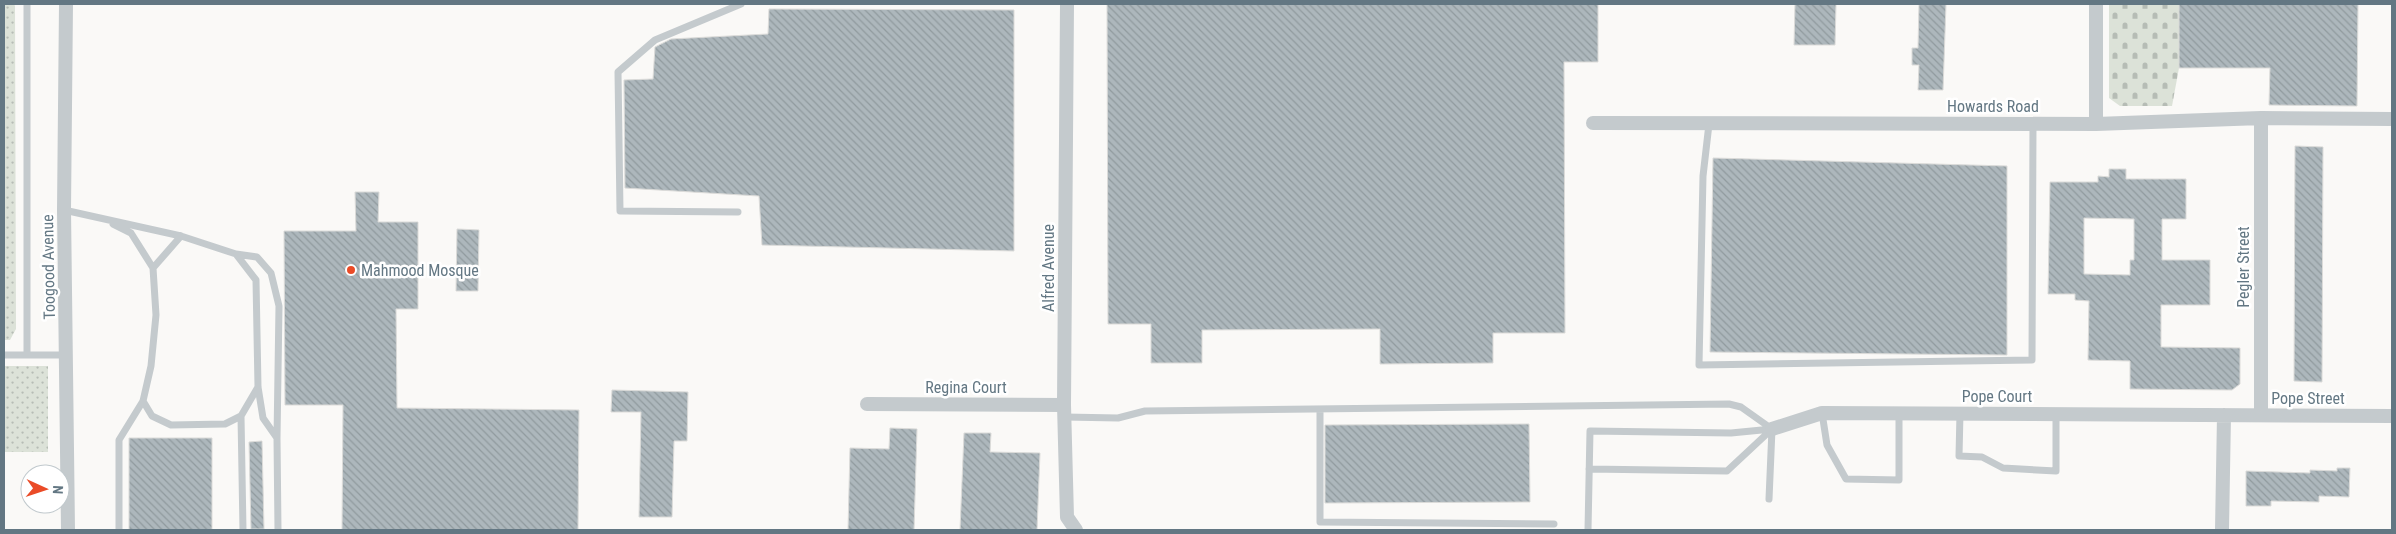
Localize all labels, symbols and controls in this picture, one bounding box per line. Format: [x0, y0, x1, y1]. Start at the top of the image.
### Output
street label: Howards Road [1947, 97, 2039, 116]
street label: Toogood Avenue [38, 214, 59, 320]
street label: Alfred Avenue [1039, 224, 1058, 312]
street label: Pegler Street [2234, 226, 2253, 308]
place label: Mahmood Mosque [361, 261, 479, 280]
marker: Mahmood Mosque [345, 264, 357, 276]
street label: Regina Court [925, 378, 1007, 397]
street label: Pope Court [1962, 387, 2033, 406]
street label: Pope Street [2271, 389, 2345, 408]
north arrow [20, 464, 70, 514]
text: N [50, 485, 66, 494]

